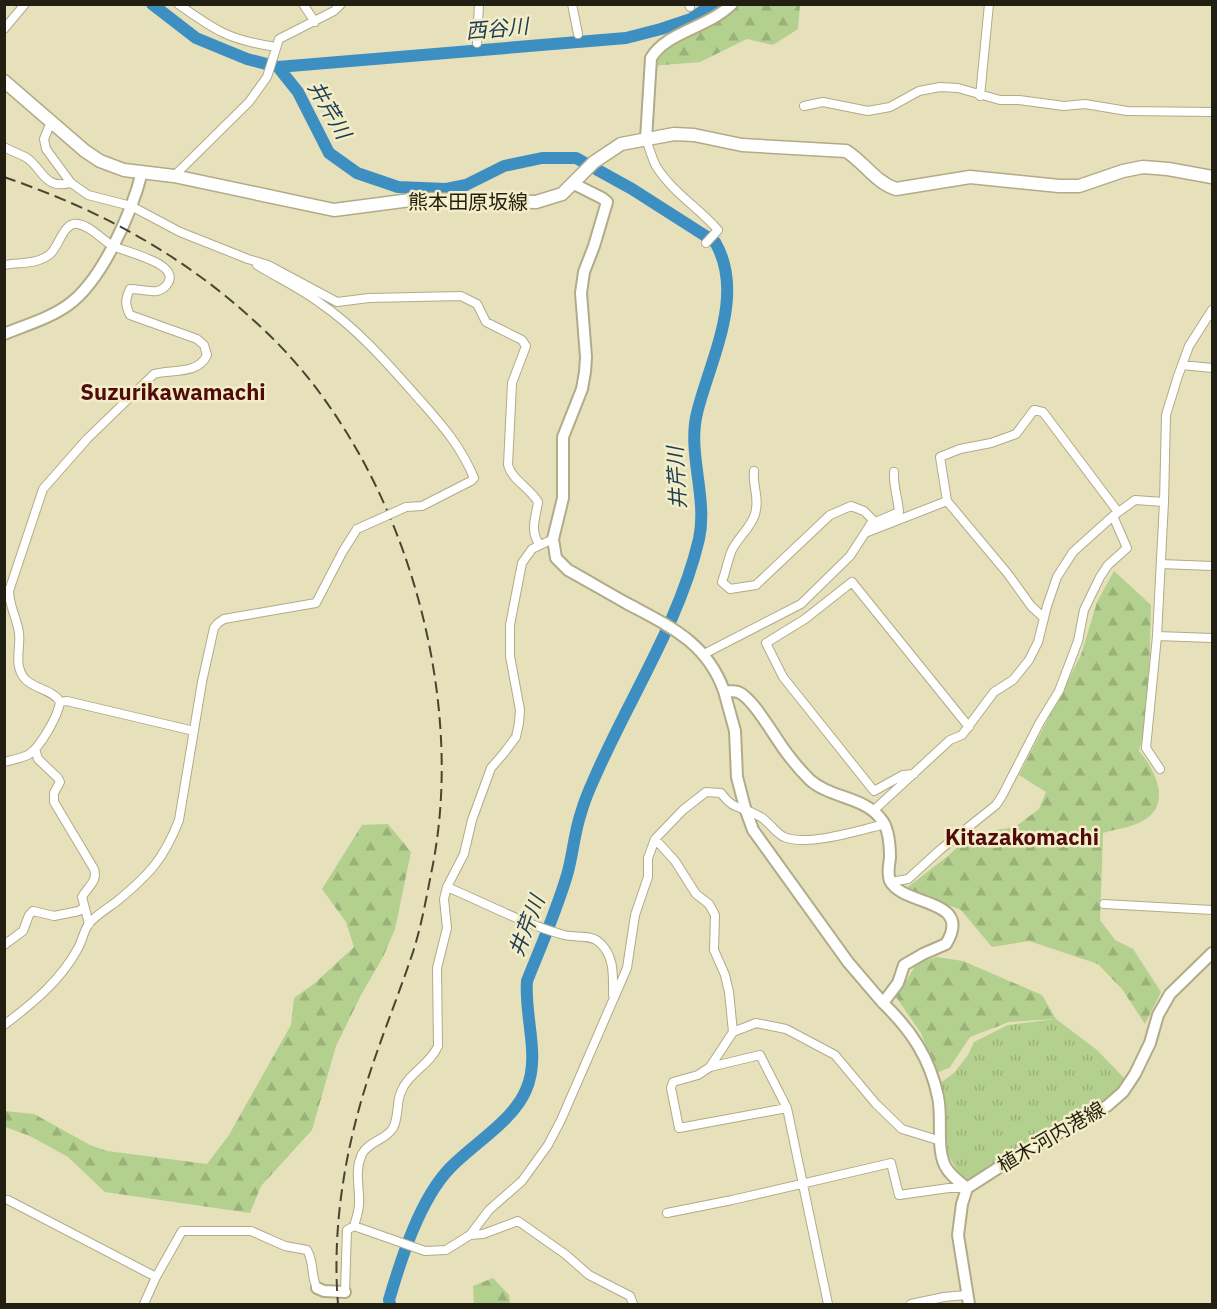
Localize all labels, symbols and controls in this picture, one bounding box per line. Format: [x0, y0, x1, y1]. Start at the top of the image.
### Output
water label: 西谷川 [464, 11, 532, 45]
water label: 井芹川 [302, 75, 359, 146]
street label: 熊本田原坂線 [408, 188, 528, 215]
district label: Suzurikawamachi [80, 377, 266, 406]
water label: 井芹川 [660, 444, 692, 510]
district label: Kitazakomachi [945, 822, 1099, 851]
water label: 井芹川 [502, 889, 551, 960]
street label: 植木河内港線 [992, 1095, 1109, 1178]

